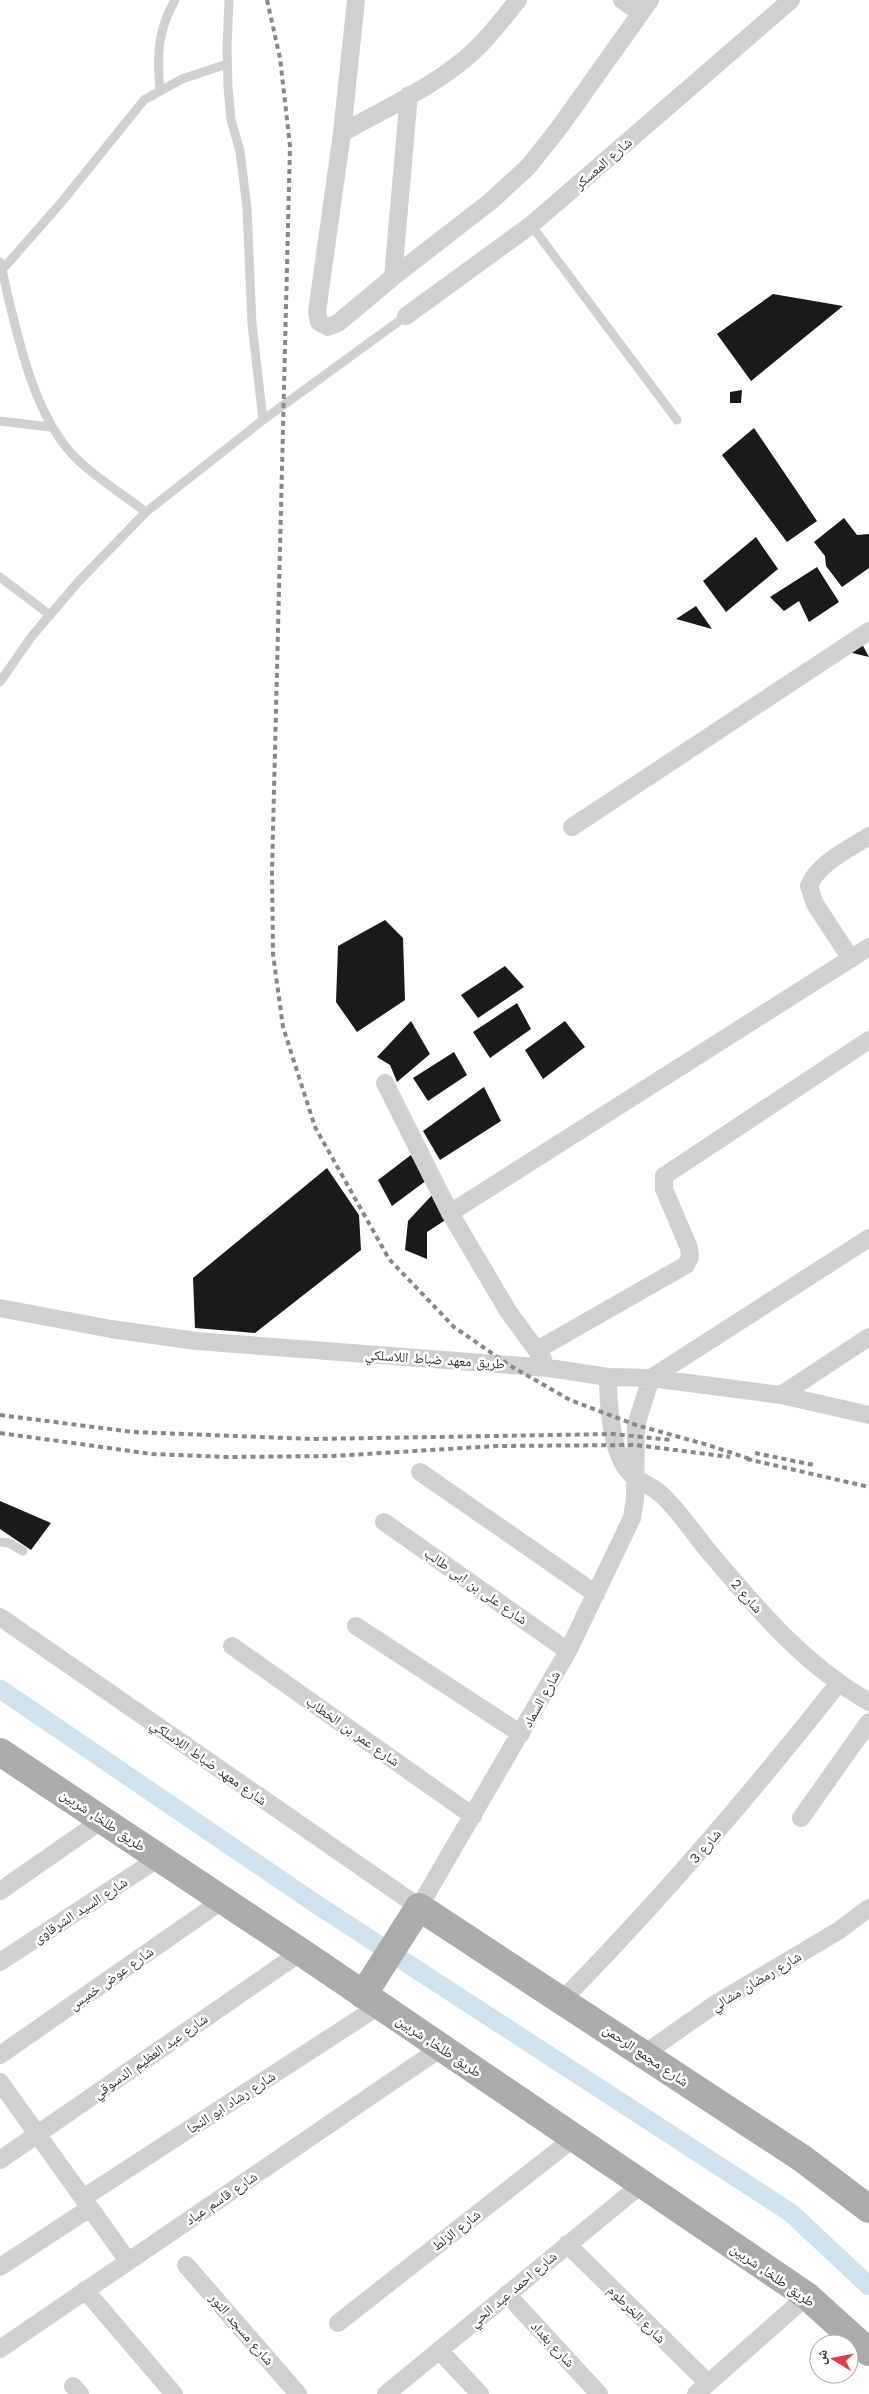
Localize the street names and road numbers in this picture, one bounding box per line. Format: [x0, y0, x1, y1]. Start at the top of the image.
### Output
street label: شارع المعسكر [570, 134, 636, 194]
street label: طريق معهد ضباط اللاسلكي [364, 1346, 505, 1375]
street label: شارع على بن ابى طالب [420, 1544, 530, 1629]
street label: شارع 2 [726, 1576, 766, 1617]
street label: شارع السماد [519, 1668, 565, 1731]
street label: شارع عمر بن الخطاب [302, 1693, 403, 1771]
street label: شارع معهد ضباط اللاسلكي [146, 1716, 270, 1811]
street label: طريق طلخا, شربين [56, 1786, 149, 1856]
street label: شارع 3 [686, 1826, 726, 1867]
street label: شارع السيد الشرقاوى [30, 1874, 131, 1948]
street label: شارع عوض خميس [66, 1943, 157, 2015]
street label: شارع رمضان مشالي [708, 1948, 806, 2017]
street label: شارع عبد العظيم الدسوقي [90, 2010, 212, 2105]
street label: طريق طلخا, شربين [392, 2012, 485, 2082]
street label: شارع مجمع الرحمن [599, 2021, 692, 2091]
street label: شارع رشاد ابو النجا [184, 2068, 279, 2138]
street label: شارع قاسم عياد [182, 2168, 261, 2230]
street label: شارع الزلط [429, 2206, 485, 2255]
street label: طريق طلخا, شربين [727, 2240, 818, 2312]
street label: شارع احمد عبد الحي [466, 2248, 562, 2333]
street label: شارع الخرطوم [603, 2282, 669, 2348]
street label: شارع مسجد النور [204, 2289, 278, 2370]
street label: شارع بغداد [526, 2318, 578, 2372]

